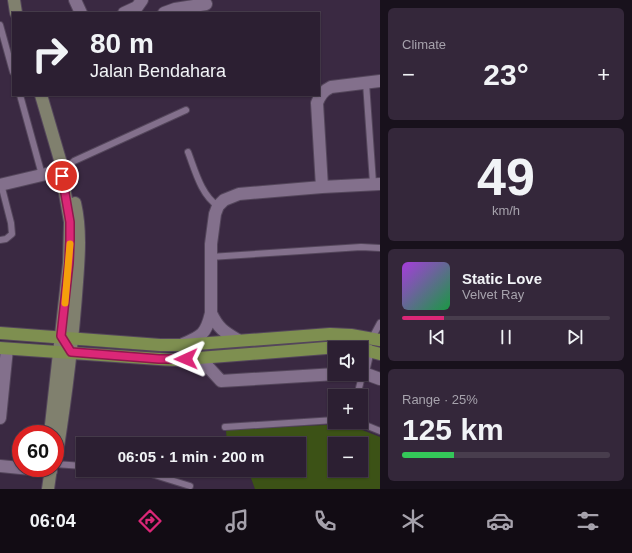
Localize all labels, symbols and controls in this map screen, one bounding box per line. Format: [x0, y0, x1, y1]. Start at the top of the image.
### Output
icon: right [24, 28, 76, 80]
text: 80 m [90, 28, 154, 59]
text: Climate [402, 37, 446, 52]
text: 23° [483, 58, 529, 91]
text: Jalan Bendahara [90, 61, 226, 81]
text: − [402, 62, 415, 87]
text: + [597, 62, 610, 87]
text: 49 [477, 148, 535, 206]
pin [45, 159, 79, 193]
icon: arrive [51, 165, 73, 187]
text: km/h [492, 203, 520, 218]
text: Static Love [462, 270, 542, 287]
text: Velvet Ray [462, 287, 524, 302]
icon: previous [426, 326, 448, 348]
icon: pause [495, 326, 517, 348]
icon: next [564, 326, 586, 348]
position arrow [165, 338, 207, 380]
map controls [328, 341, 368, 477]
button: sound [328, 341, 368, 381]
button: + [328, 389, 368, 429]
text: Range · 25% [402, 392, 478, 407]
text: 125 km [402, 413, 504, 446]
speed limit sign: 60 [12, 425, 64, 477]
button: − [328, 437, 368, 477]
text: 06:05 · 1 min · 200 m [118, 448, 264, 465]
icon: directions [136, 507, 164, 535]
icon: music [223, 507, 251, 535]
icon: phone [311, 507, 339, 535]
icon: climate [399, 507, 427, 535]
icon: car [486, 507, 514, 535]
icon: filters [574, 507, 602, 535]
text: 06:04 [30, 511, 76, 531]

